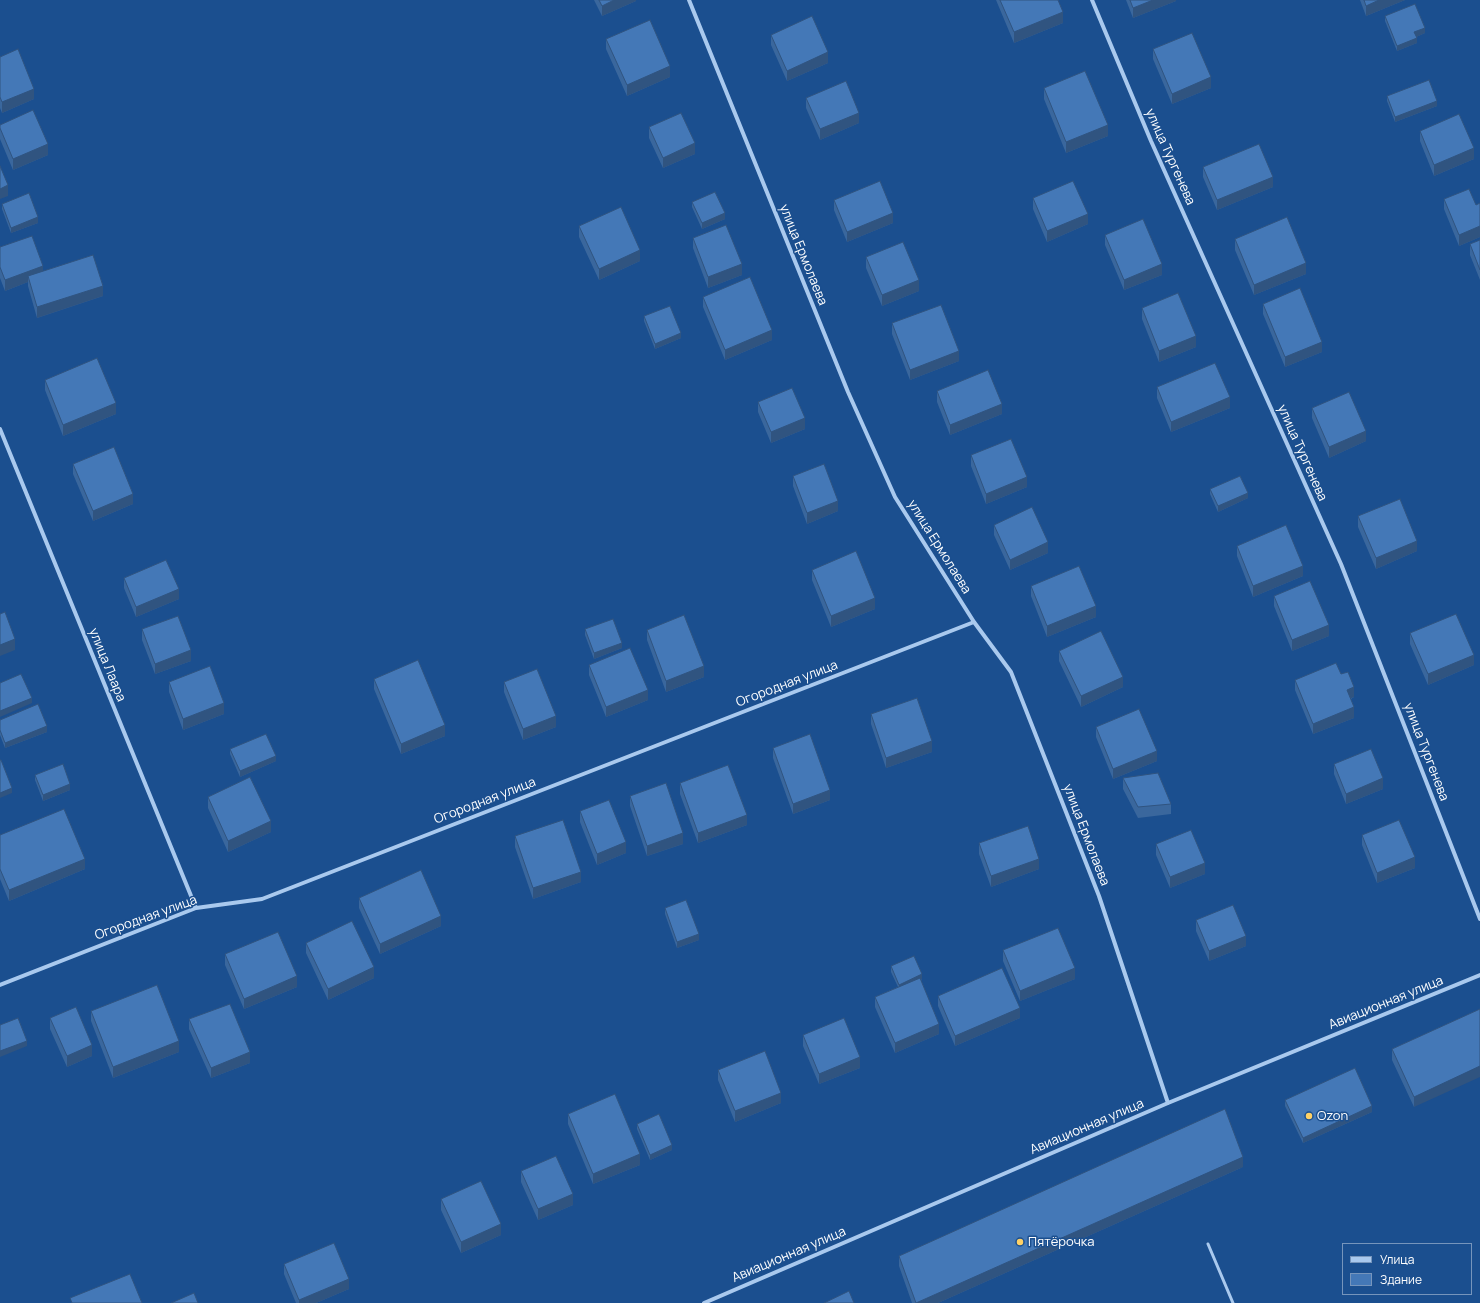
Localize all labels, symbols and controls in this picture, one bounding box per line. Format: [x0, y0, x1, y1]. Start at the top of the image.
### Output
street label: улица Тургенева [1142, 106, 1198, 208]
street label: улица Ермолаева [776, 202, 830, 308]
street label: улица Тургенева [1274, 402, 1330, 504]
street label: улица Ермолаева [904, 497, 974, 597]
street label: улица Лаара [85, 626, 129, 704]
street label: Огородная улица [734, 657, 840, 711]
street label: улица Тургенева [1400, 701, 1452, 803]
street label: Огородная улица [432, 774, 538, 828]
street label: улица Ермолаева [1059, 782, 1113, 888]
street label: Огородная улица [93, 892, 199, 944]
street label: Авиационная улица [1327, 973, 1445, 1033]
street label: Авиационная улица [1028, 1096, 1146, 1158]
place label: Ozon [1317, 1108, 1348, 1124]
marker: Ozon [1304, 1111, 1314, 1121]
street label: Авиационная улица [730, 1224, 848, 1286]
place label: Пятёрочка [1028, 1234, 1094, 1250]
marker: Пятёрочка [1015, 1237, 1025, 1247]
legend [1342, 1243, 1472, 1295]
text: Улица [1380, 1251, 1414, 1268]
text: Здание [1380, 1271, 1422, 1288]

